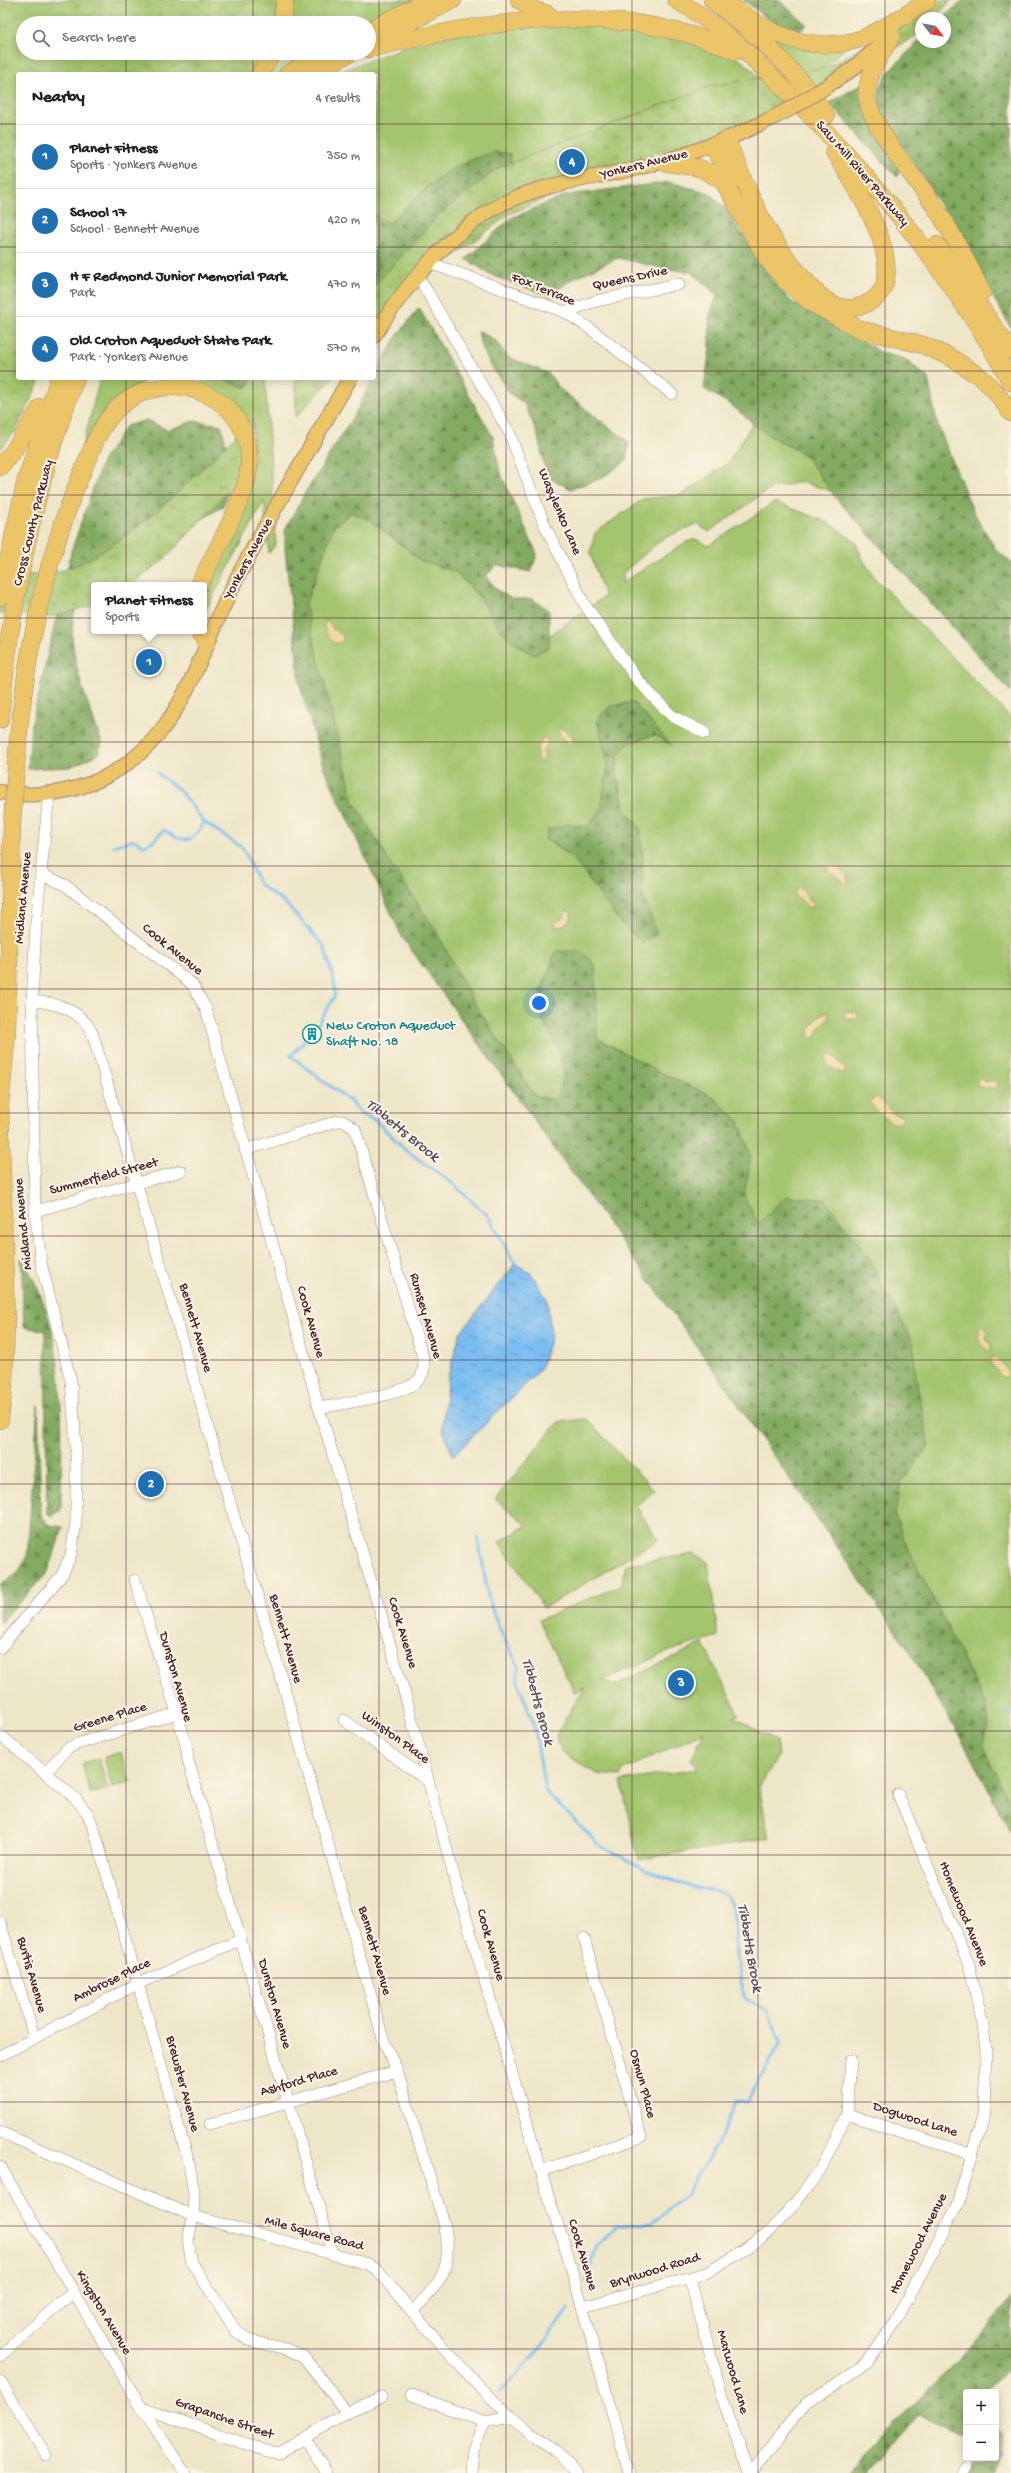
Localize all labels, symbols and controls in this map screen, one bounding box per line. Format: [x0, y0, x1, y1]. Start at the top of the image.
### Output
north arrow [915, 12, 951, 48]
search box [16, 16, 376, 60]
icon: search [30, 27, 52, 49]
text: Search here [62, 29, 136, 47]
text: Nearby [32, 88, 85, 108]
text: 4 results [316, 91, 360, 106]
street label: Saw Mill River Parkway [811, 118, 913, 231]
text: Planet Fitness [70, 140, 157, 158]
street label: Yonkers Avenue [597, 146, 690, 185]
pin: 4 [559, 147, 585, 177]
text: 1 [42, 149, 48, 164]
text: 350 m [327, 149, 360, 164]
text: Sports · Yonkers Avenue [70, 158, 197, 173]
text: School 17 [70, 204, 126, 222]
text: 2 [42, 213, 48, 228]
text: 420 m [328, 213, 360, 228]
text: School · Bennett Avenue [70, 222, 199, 237]
street label: Queens Drive [591, 263, 670, 295]
text: H F Redmond Junior Memorial Park [70, 268, 287, 286]
street label: Fox Terrace [508, 269, 578, 311]
text: 3 [42, 277, 48, 292]
text: 470 m [327, 277, 360, 292]
text: Park [70, 286, 95, 301]
text: Old Croton Aqueduct State Park [70, 332, 271, 350]
text: 4 [42, 341, 48, 356]
text: 570 m [327, 341, 360, 356]
text: Park · Yonkers Avenue [70, 350, 188, 365]
street label: Cross County Parkway [10, 458, 58, 588]
street label: Wasylenko Lane [533, 466, 585, 559]
street label: Yonkers Avenue [220, 515, 278, 604]
popup [91, 582, 207, 634]
text: Planet Fitness [105, 592, 193, 610]
text: Sports [105, 610, 139, 625]
pin: 1 [136, 647, 162, 677]
street label: Midland Avenue [12, 851, 37, 945]
street label: Cook Avenue [138, 920, 207, 980]
your location [529, 993, 549, 1013]
place label: New Croton Aqueduct Shaft No. 18 [326, 1018, 456, 1051]
building icon: New Croton Aqueduct Shaft No. 18 [301, 1023, 323, 1045]
water label: Tibbetts Brook [362, 1096, 443, 1167]
street label: Summerfield Street [48, 1154, 161, 1200]
street label: Midland Avenue [11, 1177, 37, 1271]
street label: Rumsey Avenue [405, 1271, 446, 1362]
street label: Bennett Avenue [174, 1281, 216, 1375]
street label: Cook Avenue [292, 1284, 329, 1361]
pin: 2 [138, 1469, 164, 1499]
street label: Bennett Avenue [264, 1592, 306, 1686]
street label: Cook Avenue [383, 1595, 421, 1672]
street label: Dunston Avenue [154, 1629, 196, 1725]
water label: Tibbetts Brook [517, 1657, 558, 1749]
pin: 3 [668, 1668, 694, 1698]
street label: Greene Place [71, 1699, 150, 1737]
street label: Winston Place [358, 1708, 433, 1769]
street label: Homewood Avenue [934, 1859, 992, 1970]
water label: Tibbetts Brook [732, 1903, 766, 1995]
street label: Bennett Avenue [353, 1904, 395, 1998]
street label: Cook Avenue [472, 1907, 509, 1984]
street label: Burtis Avenue [12, 1934, 50, 2016]
street label: Ambrose Place [70, 1955, 154, 2007]
street label: Dunston Avenue [253, 1956, 295, 2052]
street label: Brewster Avenue [161, 2033, 203, 2135]
street label: Osmun Place [625, 2048, 660, 2121]
street label: Ashford Place [258, 2063, 340, 2101]
street label: Dogwood Lane [870, 2098, 960, 2142]
street label: Homewood Avenue [886, 2190, 952, 2298]
street label: Mile Square Road [263, 2213, 367, 2256]
street label: Cook Avenue [563, 2217, 601, 2294]
street label: Brynwood Road [607, 2249, 704, 2293]
street label: Kingston Avenue [71, 2268, 135, 2359]
street label: Marwood Lane [712, 2328, 752, 2416]
map controls [963, 2389, 999, 2461]
button: + [963, 2389, 999, 2425]
street label: Grapanche Street [173, 2394, 277, 2444]
button: − [963, 2425, 999, 2461]

